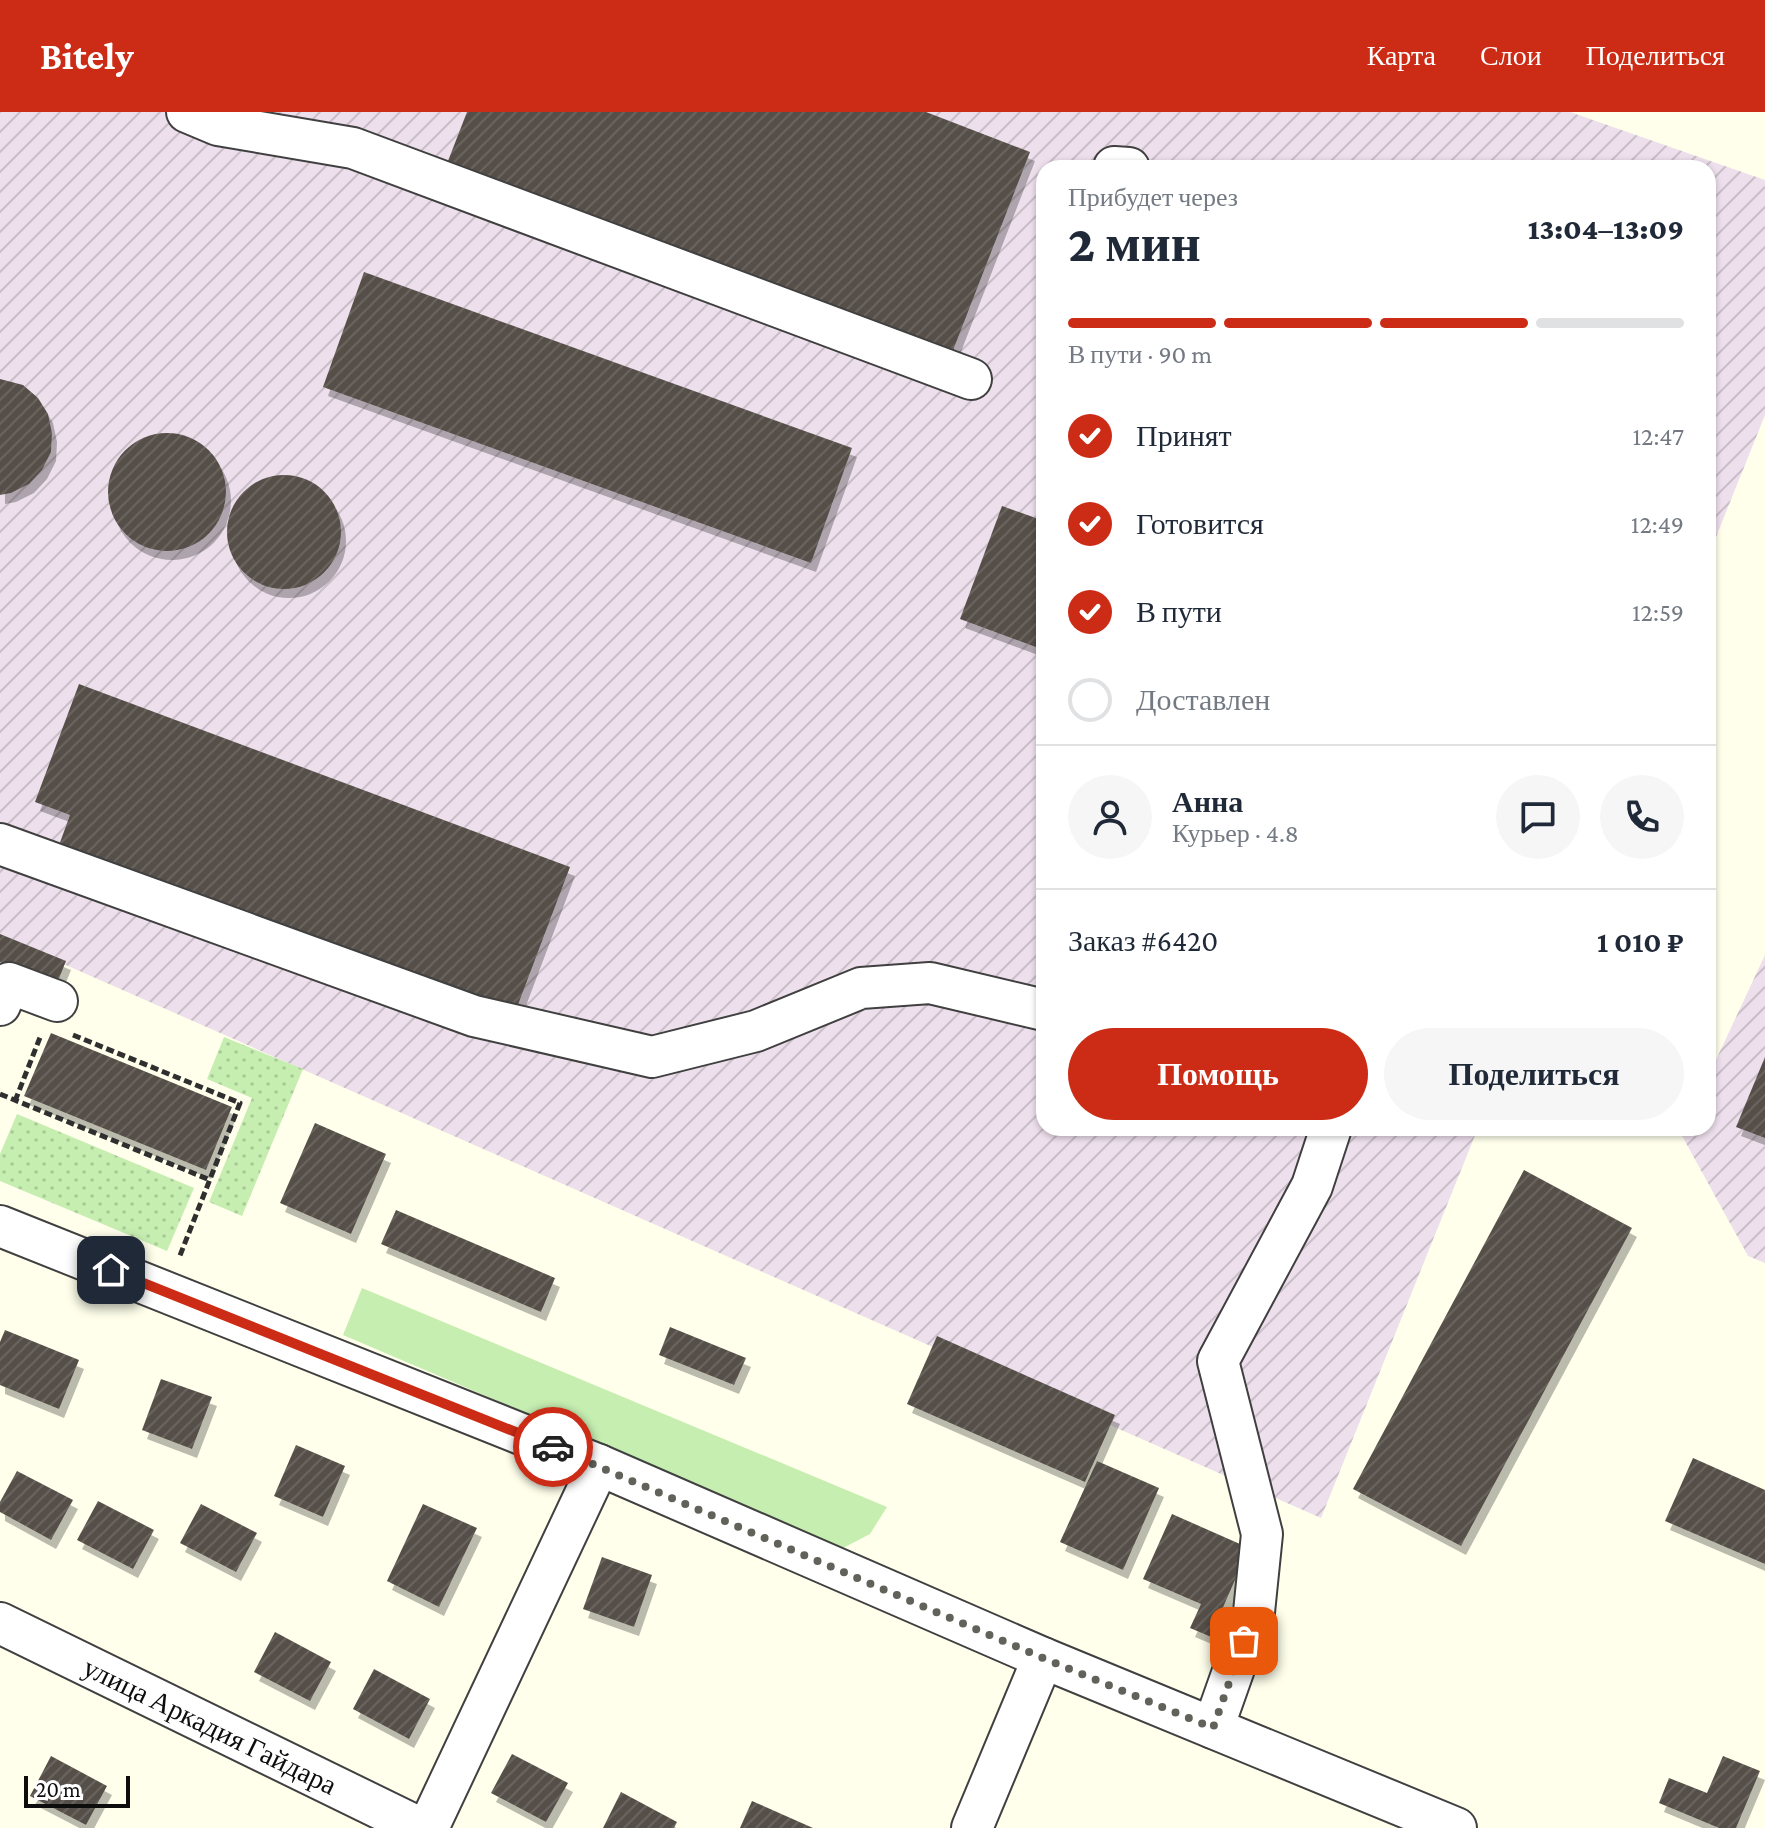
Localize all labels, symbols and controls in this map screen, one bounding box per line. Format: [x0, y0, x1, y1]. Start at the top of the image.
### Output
text: Bitely [40, 35, 134, 77]
text: Карта [1367, 40, 1436, 71]
text: Слои [1480, 40, 1542, 71]
text: Поделиться [1586, 40, 1725, 71]
text: Прибудет через [1068, 183, 1238, 212]
text: 13:04–13:09 [1528, 212, 1684, 245]
text: 2 мин [1068, 214, 1201, 272]
text: В пути · 90 m [1068, 340, 1212, 369]
icon: check [1068, 414, 1112, 458]
text: Принят [1136, 419, 1232, 452]
text: 12:47 [1632, 422, 1684, 451]
icon: check [1068, 502, 1112, 546]
text: Готовится [1136, 507, 1264, 540]
text: 12:49 [1631, 510, 1684, 539]
icon: check [1068, 590, 1112, 634]
text: В пути [1136, 595, 1222, 628]
text: 12:59 [1632, 598, 1684, 627]
text: Доставлен [1136, 683, 1270, 716]
button: person [1068, 775, 1152, 859]
button: chat [1496, 775, 1580, 859]
button: phone [1600, 775, 1684, 859]
text: Анна [1172, 785, 1243, 818]
text: Курьер · 4.8 [1172, 819, 1299, 848]
text: Заказ #6420 [1068, 924, 1218, 957]
text: 1 010 ₽ [1597, 925, 1684, 958]
button: Помощь [1068, 1028, 1368, 1120]
button: Поделиться [1384, 1028, 1684, 1120]
pin [77, 1236, 145, 1304]
icon: home [89, 1248, 133, 1292]
courier [513, 1407, 593, 1487]
icon: car [531, 1425, 575, 1469]
pin [1210, 1607, 1278, 1675]
icon: bag [1222, 1619, 1266, 1663]
street label: улица Аркадия Гайдара [78, 1651, 342, 1801]
scale bar [24, 1772, 130, 1808]
text: 20 m [36, 1777, 81, 1802]

